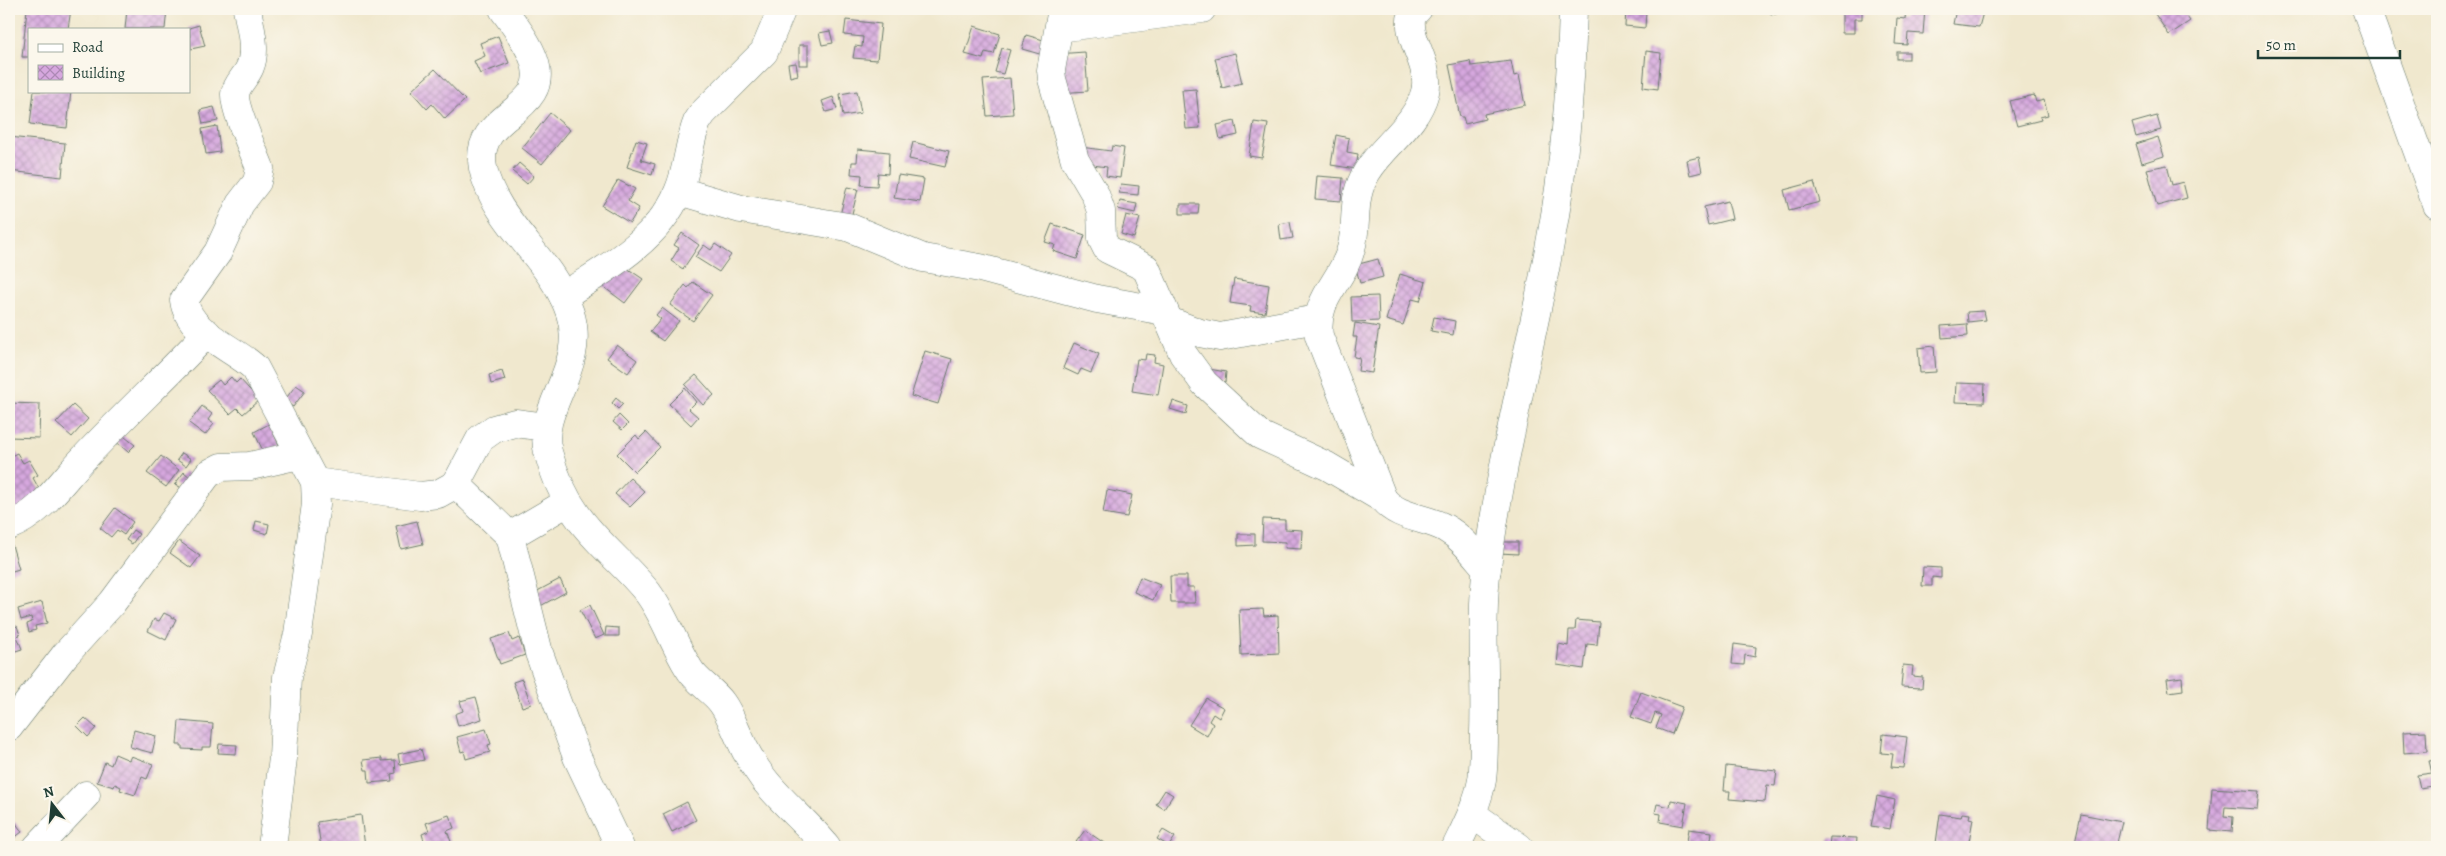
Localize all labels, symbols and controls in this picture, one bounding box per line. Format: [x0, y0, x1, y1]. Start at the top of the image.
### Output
legend [28, 28, 190, 92]
scale bar [2258, 28, 2401, 60]
text: 50 m [2266, 35, 2296, 55]
text: Road [72, 37, 104, 57]
text: Building [72, 63, 125, 83]
north arrow [28, 778, 78, 828]
text: N [41, 781, 56, 803]

